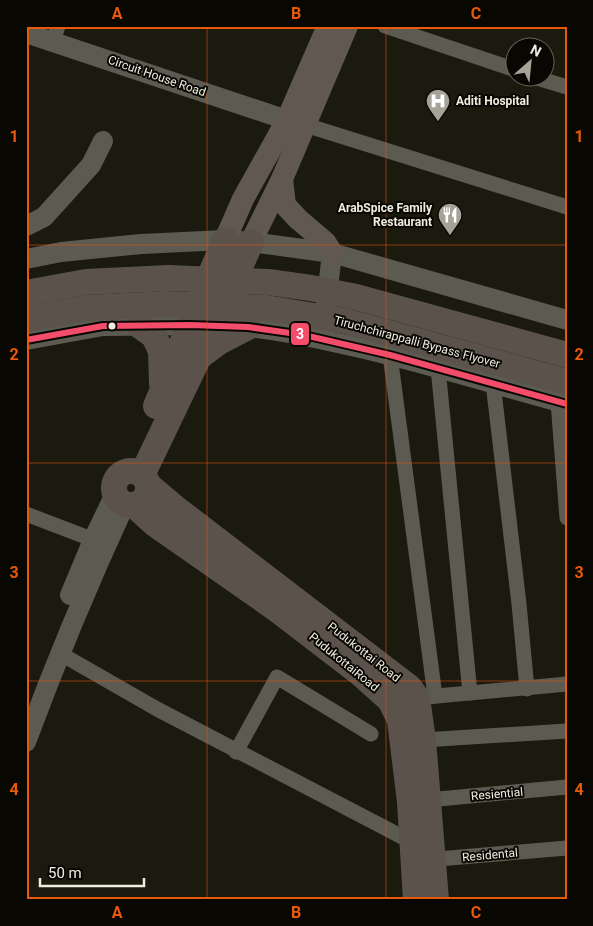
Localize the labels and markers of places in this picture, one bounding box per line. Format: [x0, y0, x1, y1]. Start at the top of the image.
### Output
hospital icon: Aditi Hospital [425, 88, 451, 122]
place label: Aditi Hospital [456, 94, 529, 108]
place label: ArabSpice Family Restaurant [338, 201, 433, 229]
restaurant icon: ArabSpice Family Restaurant [437, 202, 463, 236]
unlabelled marker [107, 321, 117, 331]

